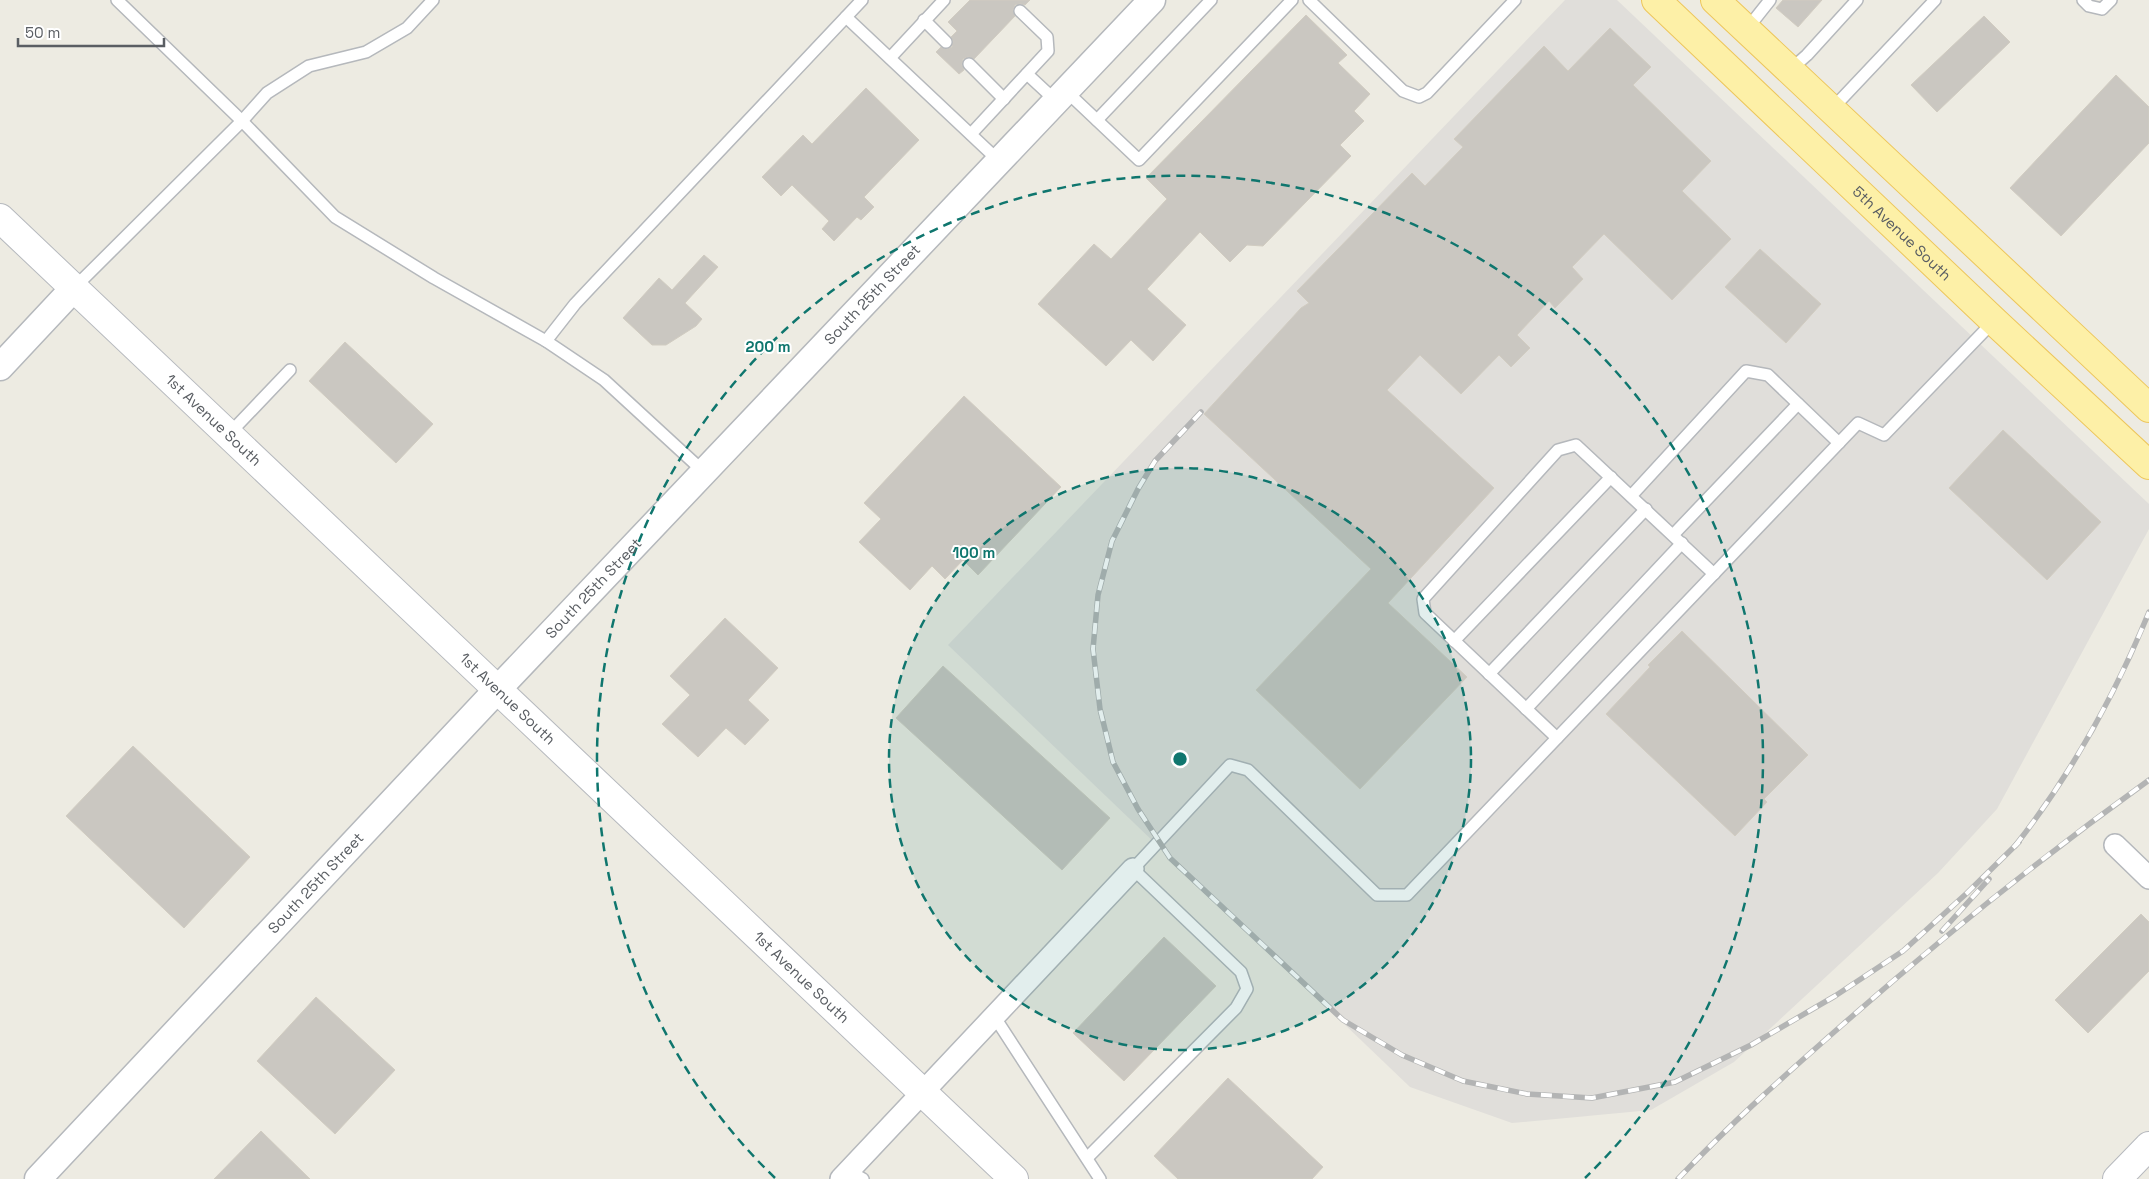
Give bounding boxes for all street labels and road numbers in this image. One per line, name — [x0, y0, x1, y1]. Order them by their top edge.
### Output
street label: 5th Avenue South — [1849, 182, 1956, 285]
street label: South 25th Street — [820, 240, 924, 348]
street label: 1st Avenue South — [162, 370, 266, 470]
street label: South 25th Street — [541, 534, 646, 642]
street label: 1st Avenue South — [456, 648, 560, 748]
street label: South 25th Street — [264, 828, 368, 937]
street label: 1st Avenue South — [750, 927, 854, 1027]

